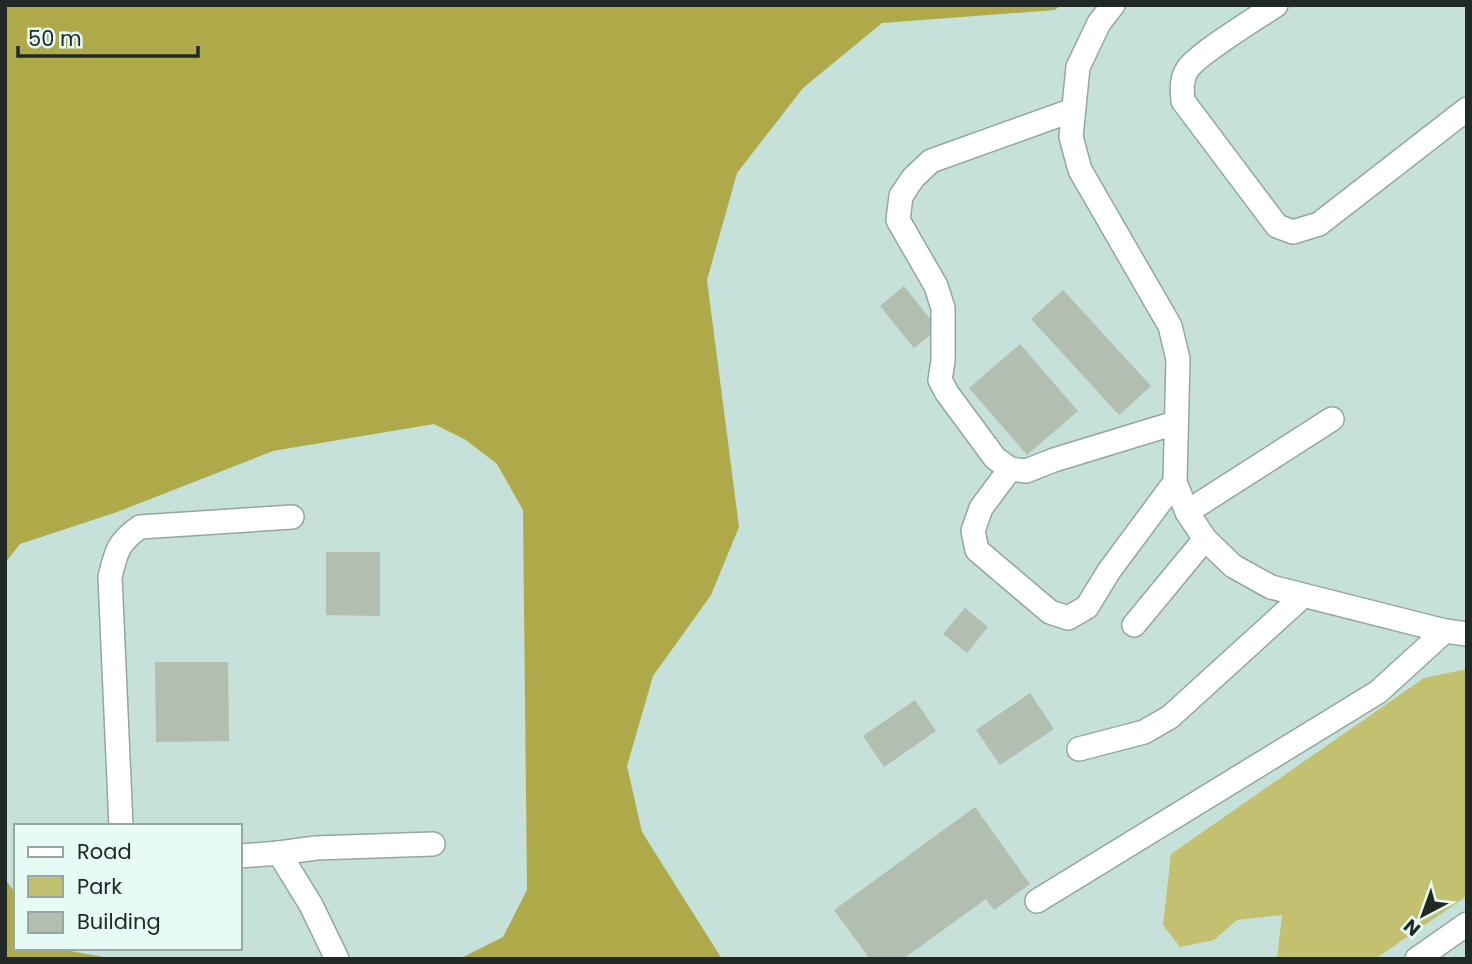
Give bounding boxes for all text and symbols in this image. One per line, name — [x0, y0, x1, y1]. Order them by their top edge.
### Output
scale bar — [18, 14, 198, 58]
text: 50 m — [28, 24, 82, 53]
legend — [14, 824, 242, 950]
text: Road — [77, 837, 132, 866]
text: Park — [77, 872, 122, 901]
north arrow — [1388, 880, 1458, 950]
text: Building — [77, 907, 161, 936]
text: N — [1398, 913, 1426, 942]

